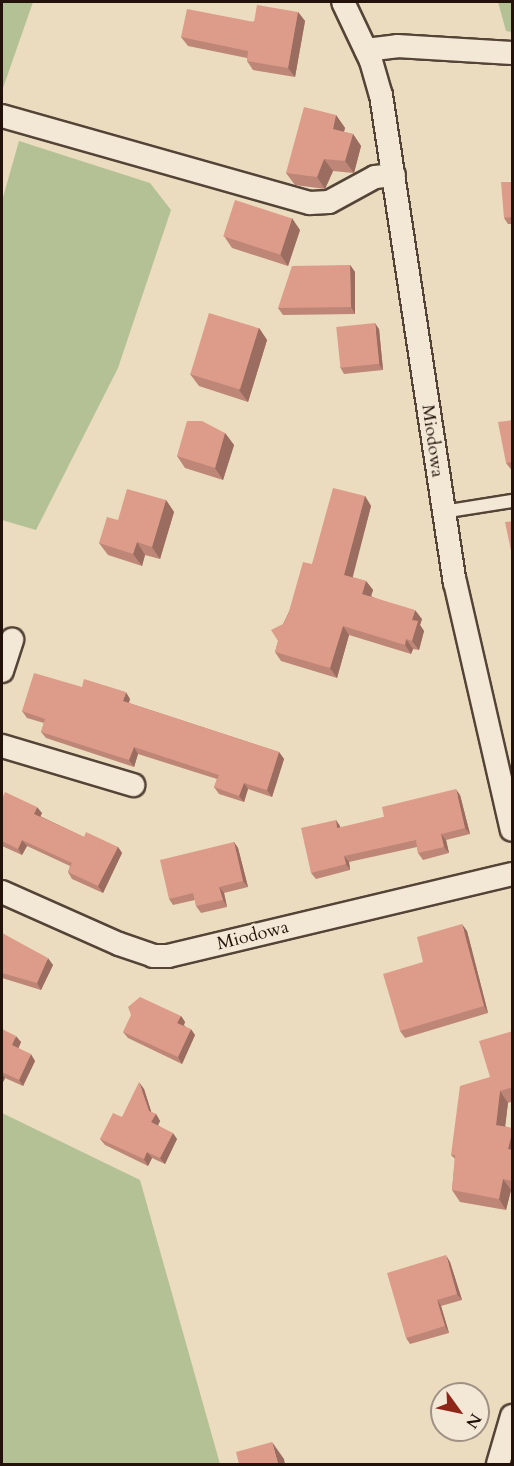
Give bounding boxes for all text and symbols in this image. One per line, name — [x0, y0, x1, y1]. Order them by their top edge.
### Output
street label: Miodowa — [416, 403, 448, 479]
street label: Miodowa — [215, 917, 291, 955]
north arrow — [430, 1382, 490, 1442]
text: N — [460, 1409, 486, 1433]

